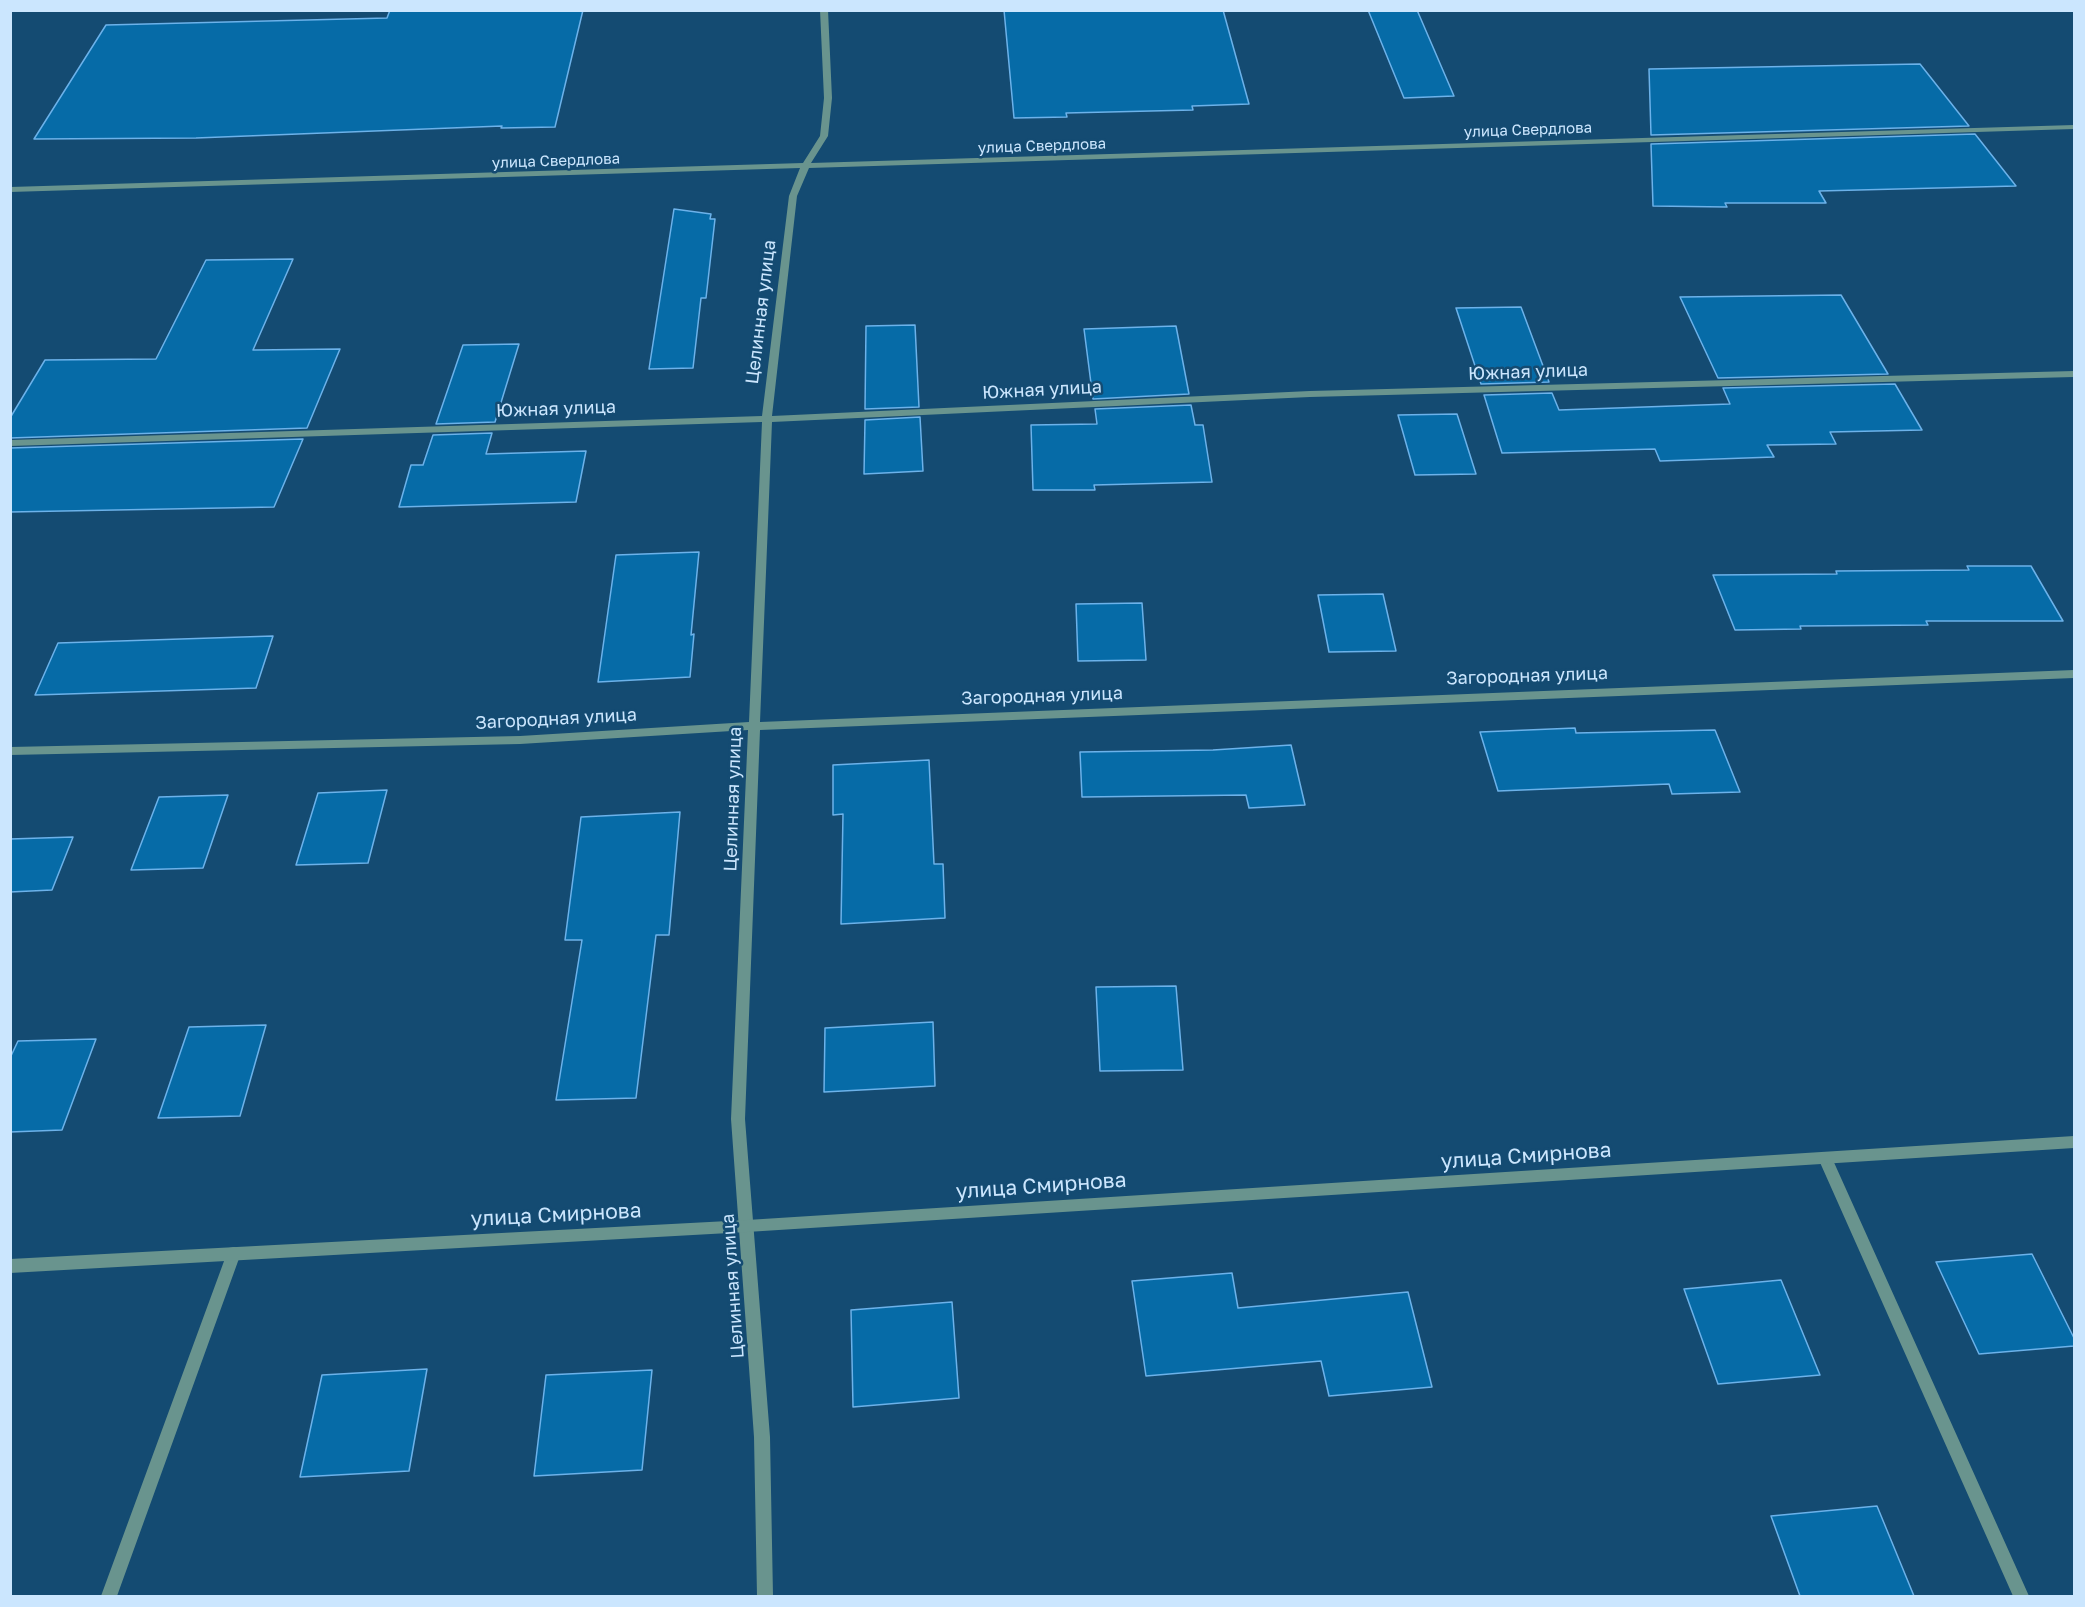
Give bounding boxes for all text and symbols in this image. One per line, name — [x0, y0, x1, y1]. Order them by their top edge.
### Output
street label: улица Свердлова — [1464, 119, 1592, 141]
street label: улица Свердлова — [978, 135, 1106, 157]
street label: улица Свердлова — [492, 150, 620, 172]
street label: Целинная улица — [741, 239, 781, 385]
street label: Южная улица — [1468, 359, 1588, 385]
street label: Южная улица — [982, 376, 1102, 404]
street label: Южная улица — [496, 396, 616, 422]
street label: Загородная улица — [1446, 662, 1608, 690]
street label: Загородная улица — [961, 682, 1123, 710]
street label: Загородная улица — [475, 704, 637, 734]
street label: Целинная улица — [720, 726, 746, 872]
street label: улица Смирнова — [1440, 1137, 1612, 1175]
street label: улица Смирнова — [955, 1167, 1127, 1205]
street label: улица Смирнова — [470, 1198, 642, 1232]
street label: Целинная улица — [717, 1213, 749, 1359]

